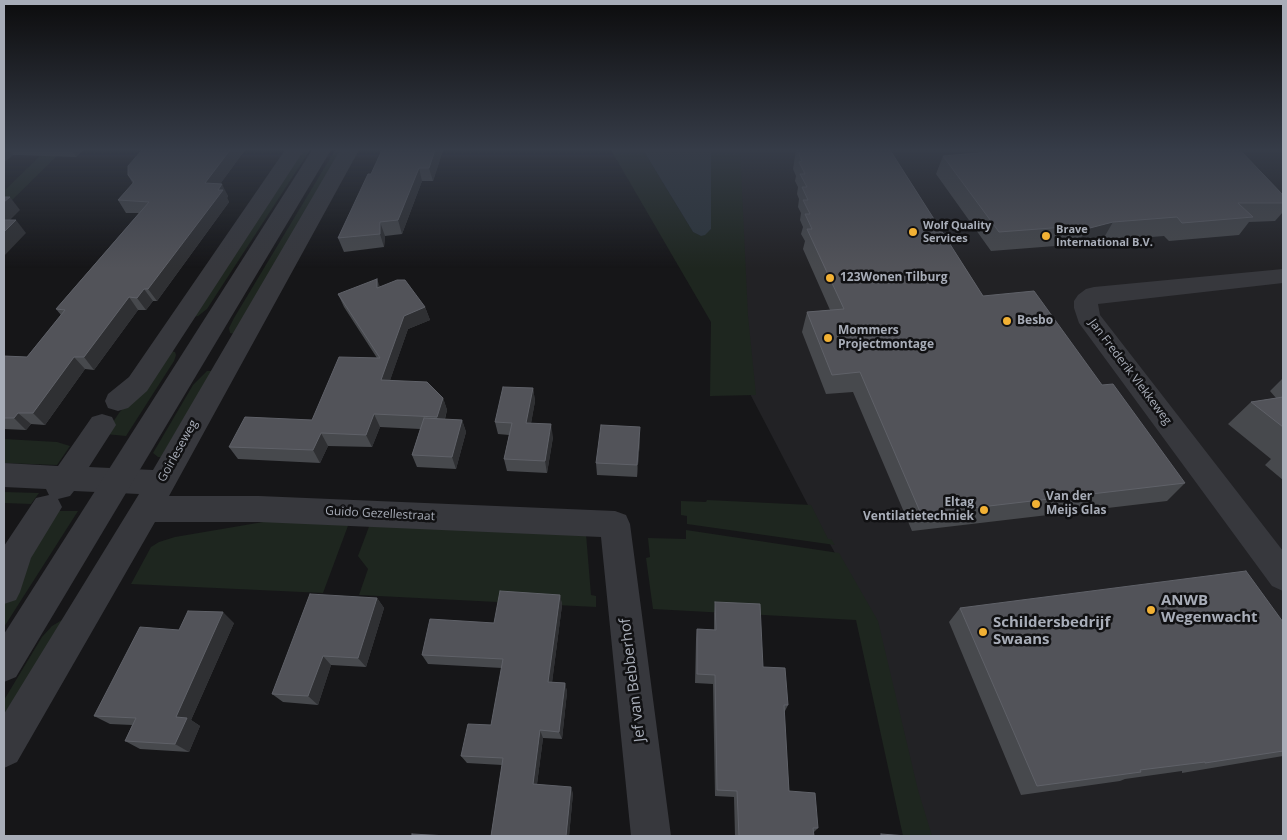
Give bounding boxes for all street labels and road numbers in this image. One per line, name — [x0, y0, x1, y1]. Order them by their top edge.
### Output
street label: Jan Frederik Vlekkeweg — [1086, 316, 1174, 428]
street label: Goirleseweg — [155, 417, 201, 485]
street label: Guido Gezellestraat — [325, 504, 435, 524]
street label: Jef van Bebberhof — [616, 617, 650, 743]

